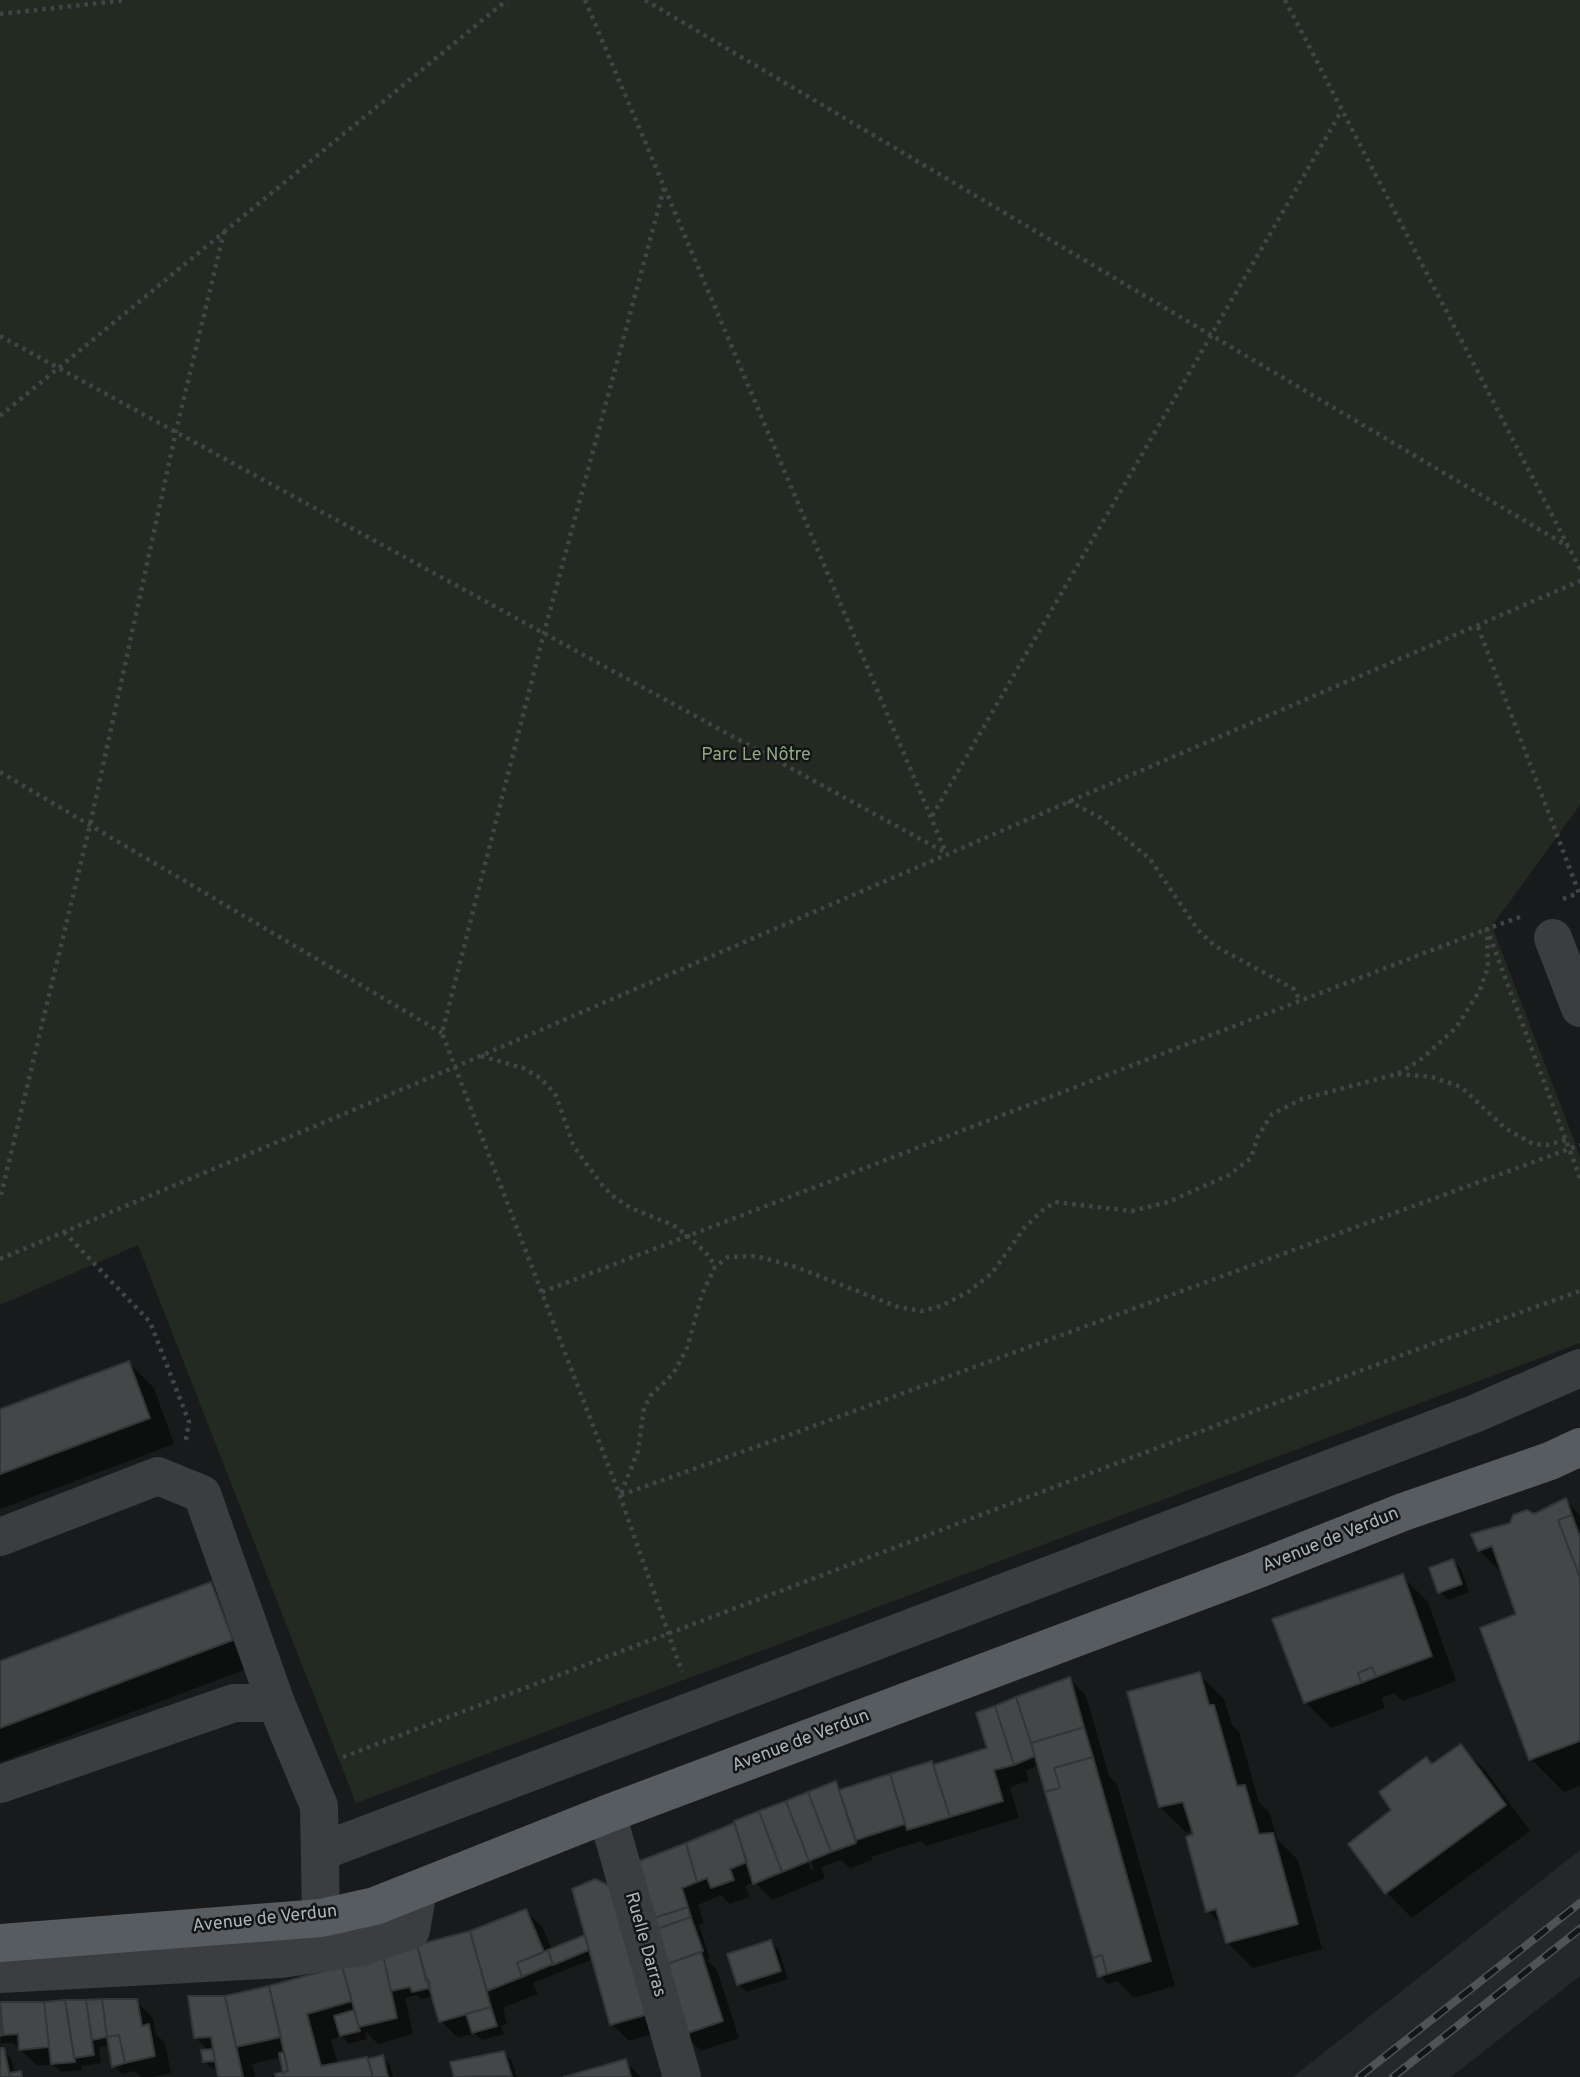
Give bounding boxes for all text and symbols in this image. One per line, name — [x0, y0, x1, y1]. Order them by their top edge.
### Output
park label: Parc Le Nôtre — [701, 745, 811, 767]
street label: Avenue de Verdun — [1260, 1504, 1402, 1578]
street label: Avenue de Verdun — [729, 1706, 873, 1778]
street label: Ruelle Darras — [619, 1890, 669, 2000]
street label: Avenue de Verdun — [192, 1902, 338, 1938]

